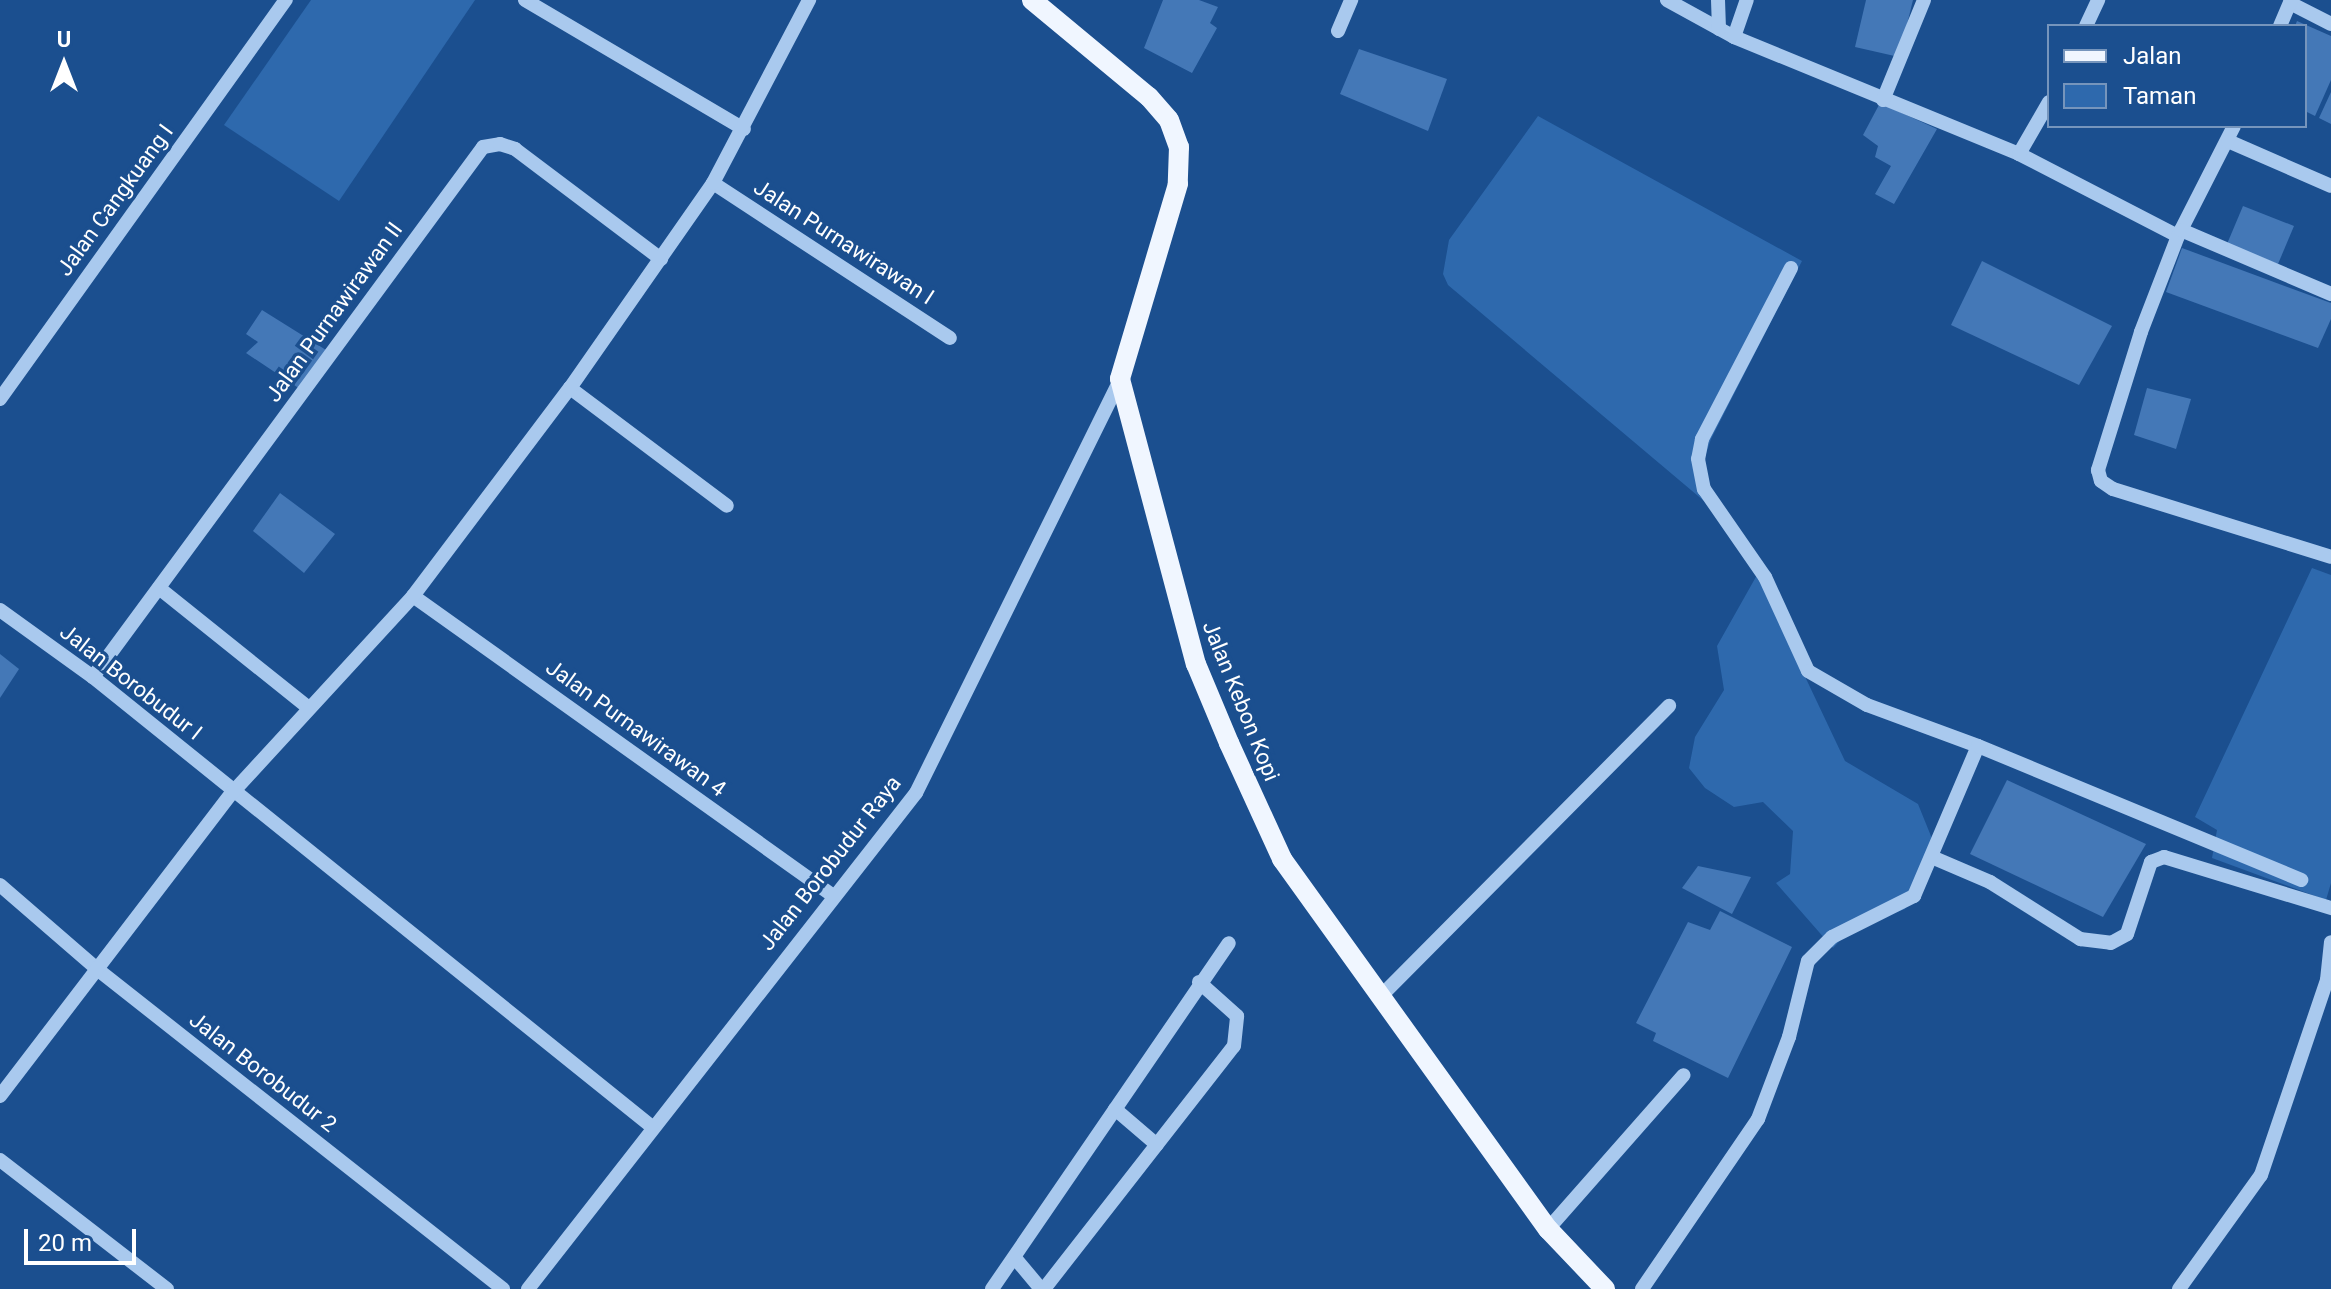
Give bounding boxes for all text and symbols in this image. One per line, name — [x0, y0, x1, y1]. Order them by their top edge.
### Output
north arrow — [24, 24, 104, 104]
legend — [2047, 24, 2307, 128]
text: U — [57, 27, 71, 52]
text: Jalan — [2123, 42, 2181, 70]
text: Taman — [2123, 82, 2196, 110]
street label: Jalan Cangkuang I — [51, 119, 179, 281]
street label: Jalan Purnawirawan I — [749, 174, 939, 310]
street label: Jalan Purnawirawan II — [260, 217, 408, 407]
street label: Jalan Kebon Kopi — [1197, 617, 1285, 785]
street label: Jalan Borobudur I — [55, 618, 207, 746]
street label: Jalan Purnawirawan 4 — [541, 654, 731, 802]
street label: Jalan Borobudur Raya — [754, 770, 906, 956]
street label: Jalan Borobudur 2 — [184, 1006, 342, 1138]
scale bar — [28, 1213, 140, 1263]
text: 20 m — [38, 1229, 92, 1257]

